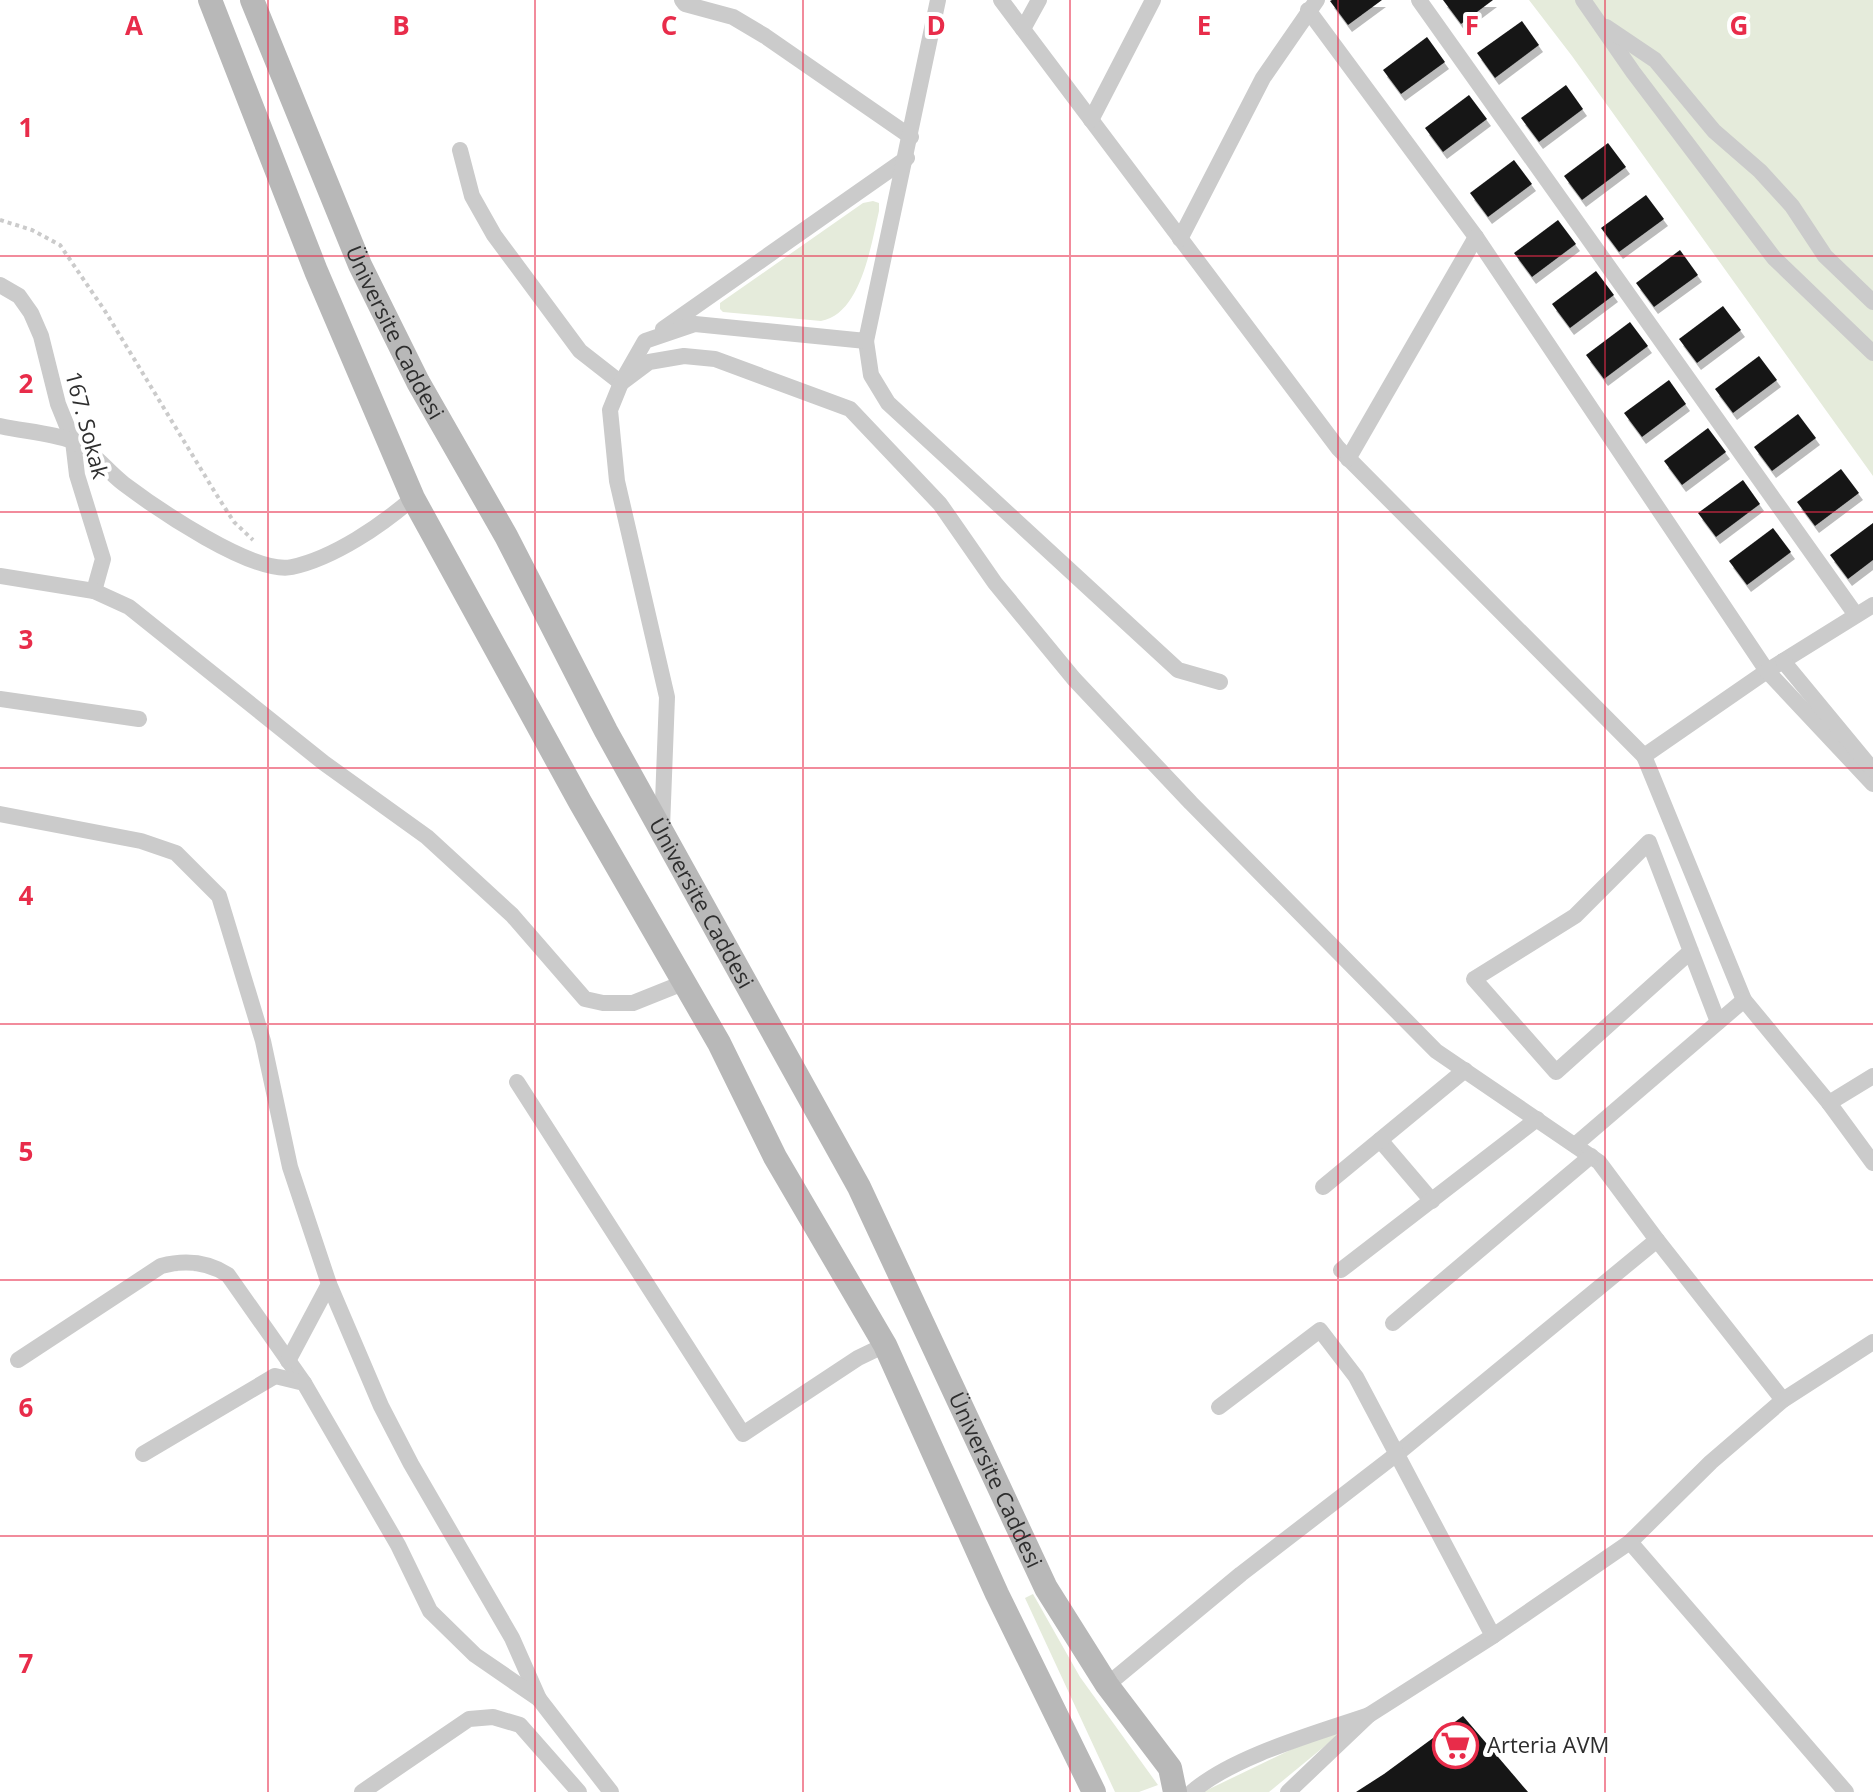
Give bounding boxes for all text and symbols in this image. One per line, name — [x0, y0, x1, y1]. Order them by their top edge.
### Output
text: A — [125, 7, 143, 43]
text: B — [392, 7, 410, 43]
text: C — [661, 7, 677, 43]
text: D — [926, 7, 946, 43]
text: E — [1197, 7, 1211, 43]
text: F — [1465, 7, 1479, 43]
text: G — [1730, 7, 1748, 43]
text: 1 — [19, 109, 33, 145]
street label: Üniversite Caddesi — [340, 241, 452, 424]
text: 2 — [19, 365, 34, 401]
street label: 167. Sokak — [59, 368, 117, 482]
text: 3 — [19, 621, 33, 657]
street label: Üniversite Caddesi — [643, 812, 762, 993]
text: 4 — [19, 877, 34, 913]
text: 5 — [19, 1133, 33, 1169]
street label: Üniversite Caddesi — [943, 1387, 1050, 1572]
text: 6 — [19, 1389, 34, 1425]
text: 7 — [19, 1645, 34, 1681]
supermarket icon: Arteria AVM — [1432, 1721, 1480, 1769]
place label: Arteria AVM — [1487, 1729, 1609, 1759]

